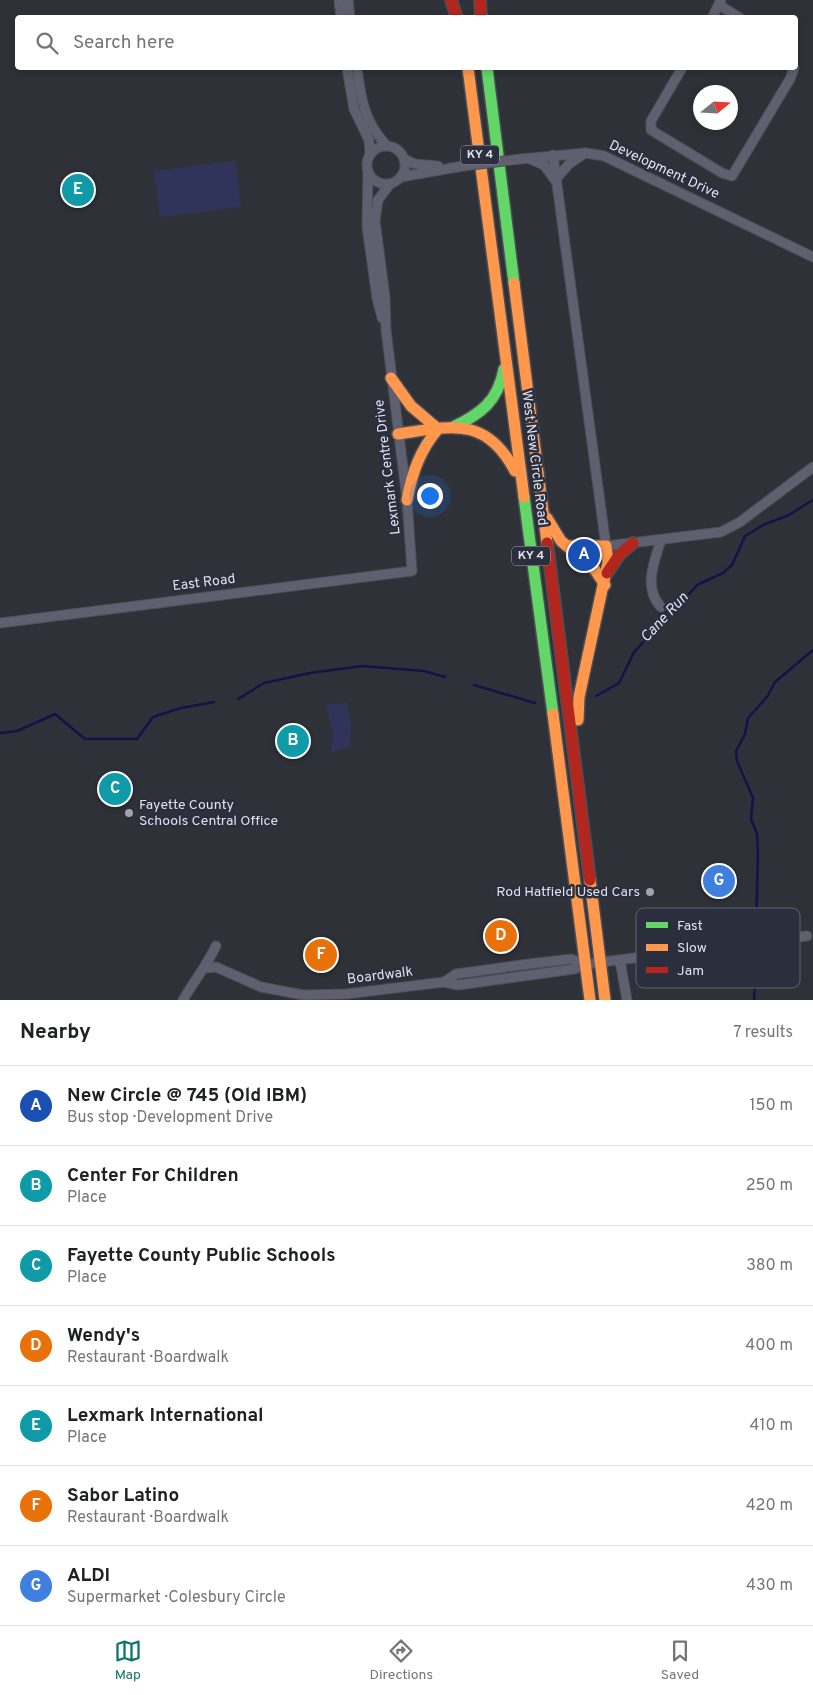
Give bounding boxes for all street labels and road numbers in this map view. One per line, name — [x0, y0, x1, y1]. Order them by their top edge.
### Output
street label: Development Drive — [606, 137, 722, 203]
road number: KY 4 — [461, 146, 499, 164]
street label: West New Circle Road — [517, 389, 551, 527]
street label: Lexmark Centre Drive — [371, 398, 405, 536]
road number: KY 4 — [512, 546, 550, 566]
street label: East Road — [172, 571, 236, 595]
street label: Boardwalk — [346, 964, 414, 988]

